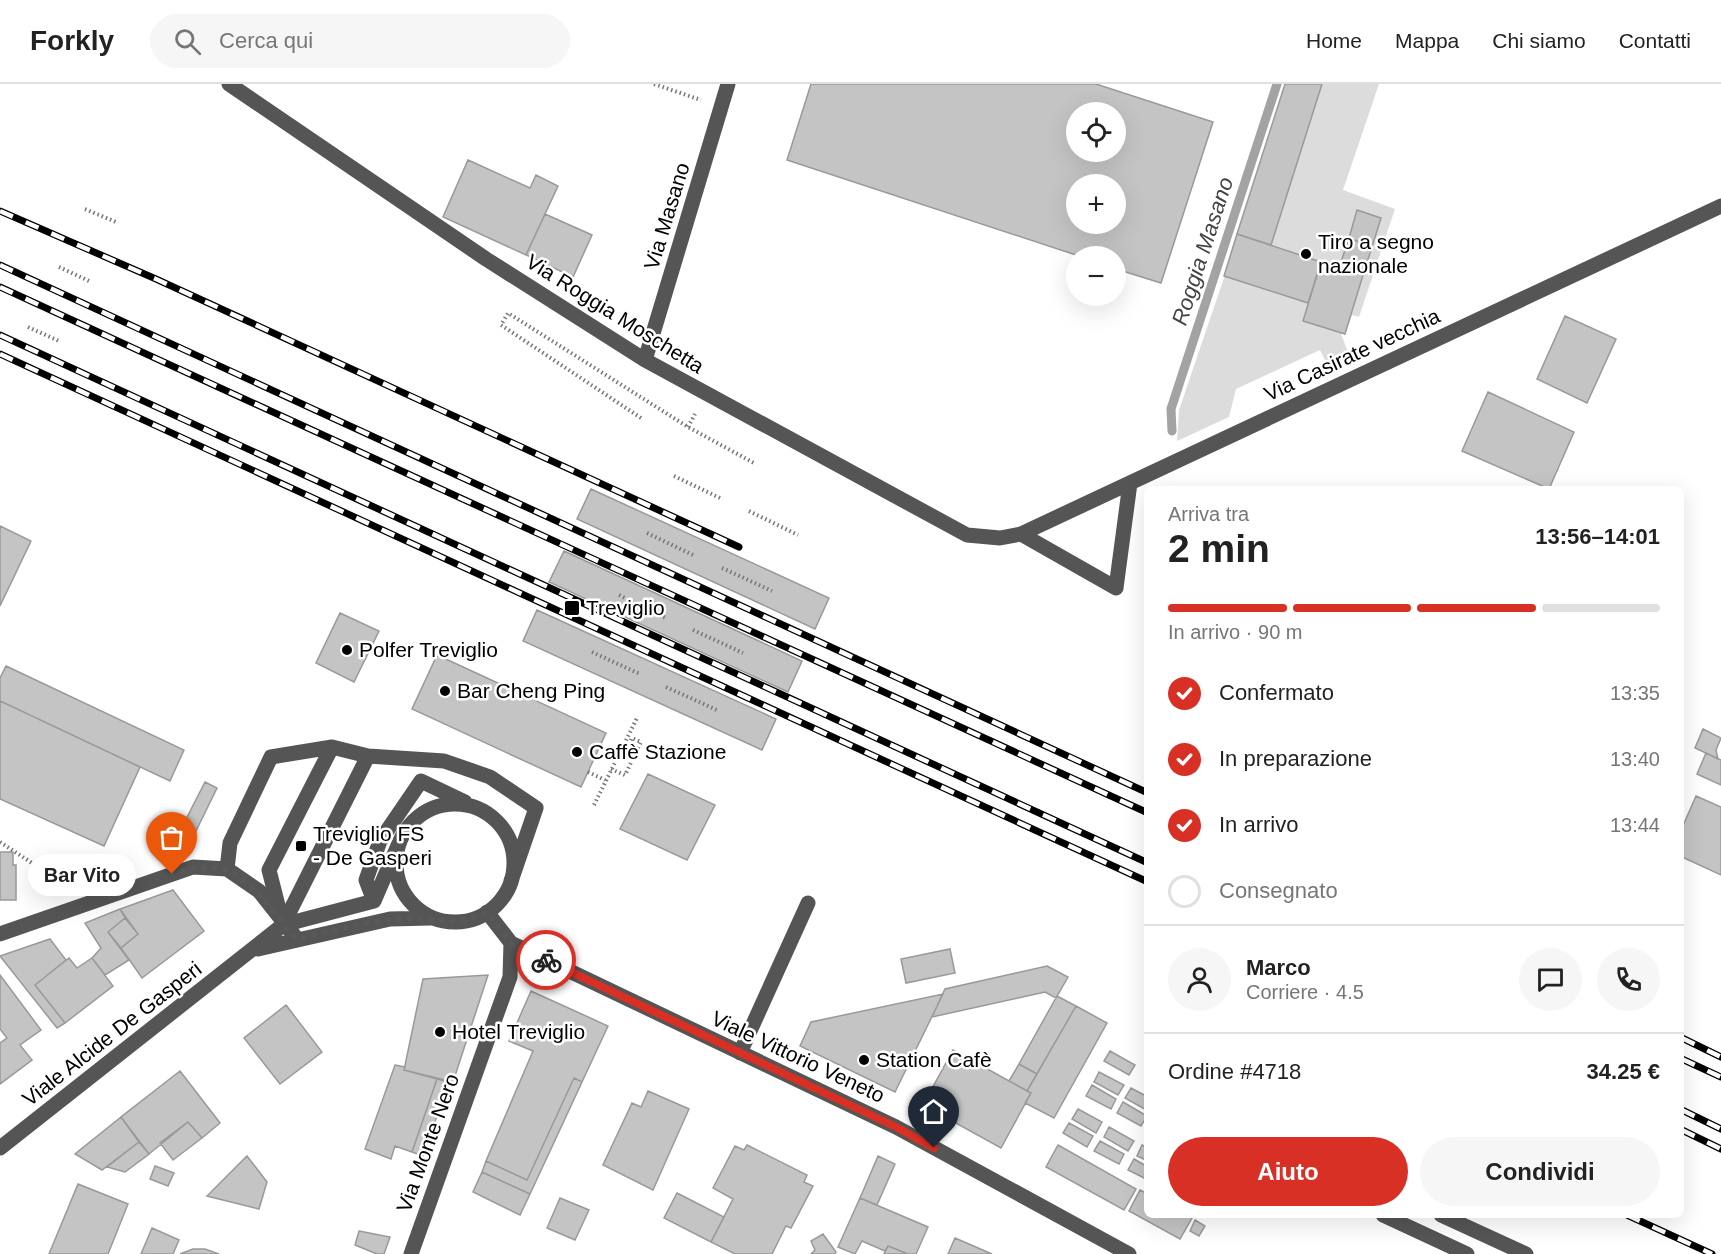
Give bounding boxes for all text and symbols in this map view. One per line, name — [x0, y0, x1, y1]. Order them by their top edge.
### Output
search box — [150, 14, 570, 68]
text: Forkly — [30, 25, 114, 56]
icon: search — [171, 25, 204, 58]
text: Cerca qui — [219, 28, 313, 53]
text: Home — [1306, 29, 1362, 52]
text: Mappa — [1395, 29, 1459, 52]
text: Chi siamo — [1492, 29, 1586, 52]
text: Contatti — [1619, 29, 1691, 52]
map controls — [1066, 102, 1126, 306]
button: locate — [1066, 102, 1126, 162]
street label: Via Masano — [639, 160, 694, 272]
button: + — [1066, 174, 1126, 234]
water label: Roggia Masano — [1167, 174, 1238, 328]
place label: Tiro a segno nazionale — [1318, 230, 1434, 277]
button: − — [1066, 246, 1126, 306]
marker: Tiro a segno nazionale — [1299, 247, 1313, 261]
street label: Via Roggia Moschetta — [522, 249, 709, 378]
street label: Via Casirate vecchia — [1260, 304, 1444, 405]
text: Arriva tra — [1168, 503, 1249, 525]
text: 13:56–14:01 — [1535, 524, 1660, 549]
text: 2 min — [1168, 527, 1270, 570]
place label: Treviglio — [586, 596, 665, 619]
marker: Treviglio — [563, 599, 581, 617]
text: In arrivo · 90 m — [1168, 621, 1302, 643]
place label: Polfer Treviglio — [359, 638, 498, 661]
marker: Polfer Treviglio — [340, 643, 354, 657]
icon: check — [1168, 677, 1201, 710]
place label: Bar Cheng Ping — [457, 679, 605, 702]
text: Confermato — [1219, 680, 1334, 705]
text: 13:35 — [1610, 682, 1660, 704]
marker: Bar Cheng Ping — [438, 684, 452, 698]
place label: Caffè Stazione — [589, 740, 726, 763]
icon: check — [1168, 743, 1201, 776]
marker: Caffè Stazione — [570, 745, 584, 759]
text: In preparazione — [1219, 746, 1372, 771]
text: 13:40 — [1610, 748, 1660, 770]
icon: check — [1168, 809, 1201, 842]
pin — [146, 812, 197, 874]
text: In arrivo — [1219, 812, 1298, 837]
text: 13:44 — [1610, 814, 1660, 836]
icon: bag — [155, 821, 188, 854]
place label: Treviglio FS - De Gasperi — [313, 822, 432, 869]
marker: Treviglio FS - De Gasperi — [294, 839, 308, 853]
callout: Bar Vito — [28, 853, 136, 895]
text: Bar Vito — [44, 864, 120, 886]
text: Consegnato — [1219, 878, 1338, 903]
courier — [516, 930, 576, 990]
icon: bike — [530, 944, 563, 977]
button: person — [1168, 948, 1231, 1011]
button: chat — [1519, 948, 1582, 1011]
button: phone — [1597, 948, 1660, 1011]
text: Marco — [1246, 955, 1311, 980]
street label: Viale Alcide De Gasperi — [18, 957, 206, 1110]
text: Corriere · 4.5 — [1246, 981, 1364, 1003]
street label: Viale Vittorio Veneto — [708, 1006, 888, 1107]
place label: Hotel Treviglio — [452, 1020, 585, 1043]
marker: Hotel Treviglio — [433, 1025, 447, 1039]
place label: Station Cafè — [876, 1048, 992, 1071]
marker: Station Cafè — [857, 1053, 871, 1067]
text: Ordine #4718 — [1168, 1059, 1301, 1084]
text: 34.25 € — [1587, 1059, 1660, 1084]
street label: Via Monte Nero — [392, 1071, 463, 1215]
pin — [908, 1086, 959, 1148]
icon: home — [917, 1095, 950, 1128]
button: Aiuto — [1168, 1137, 1408, 1206]
button: Condividi — [1420, 1137, 1660, 1206]

